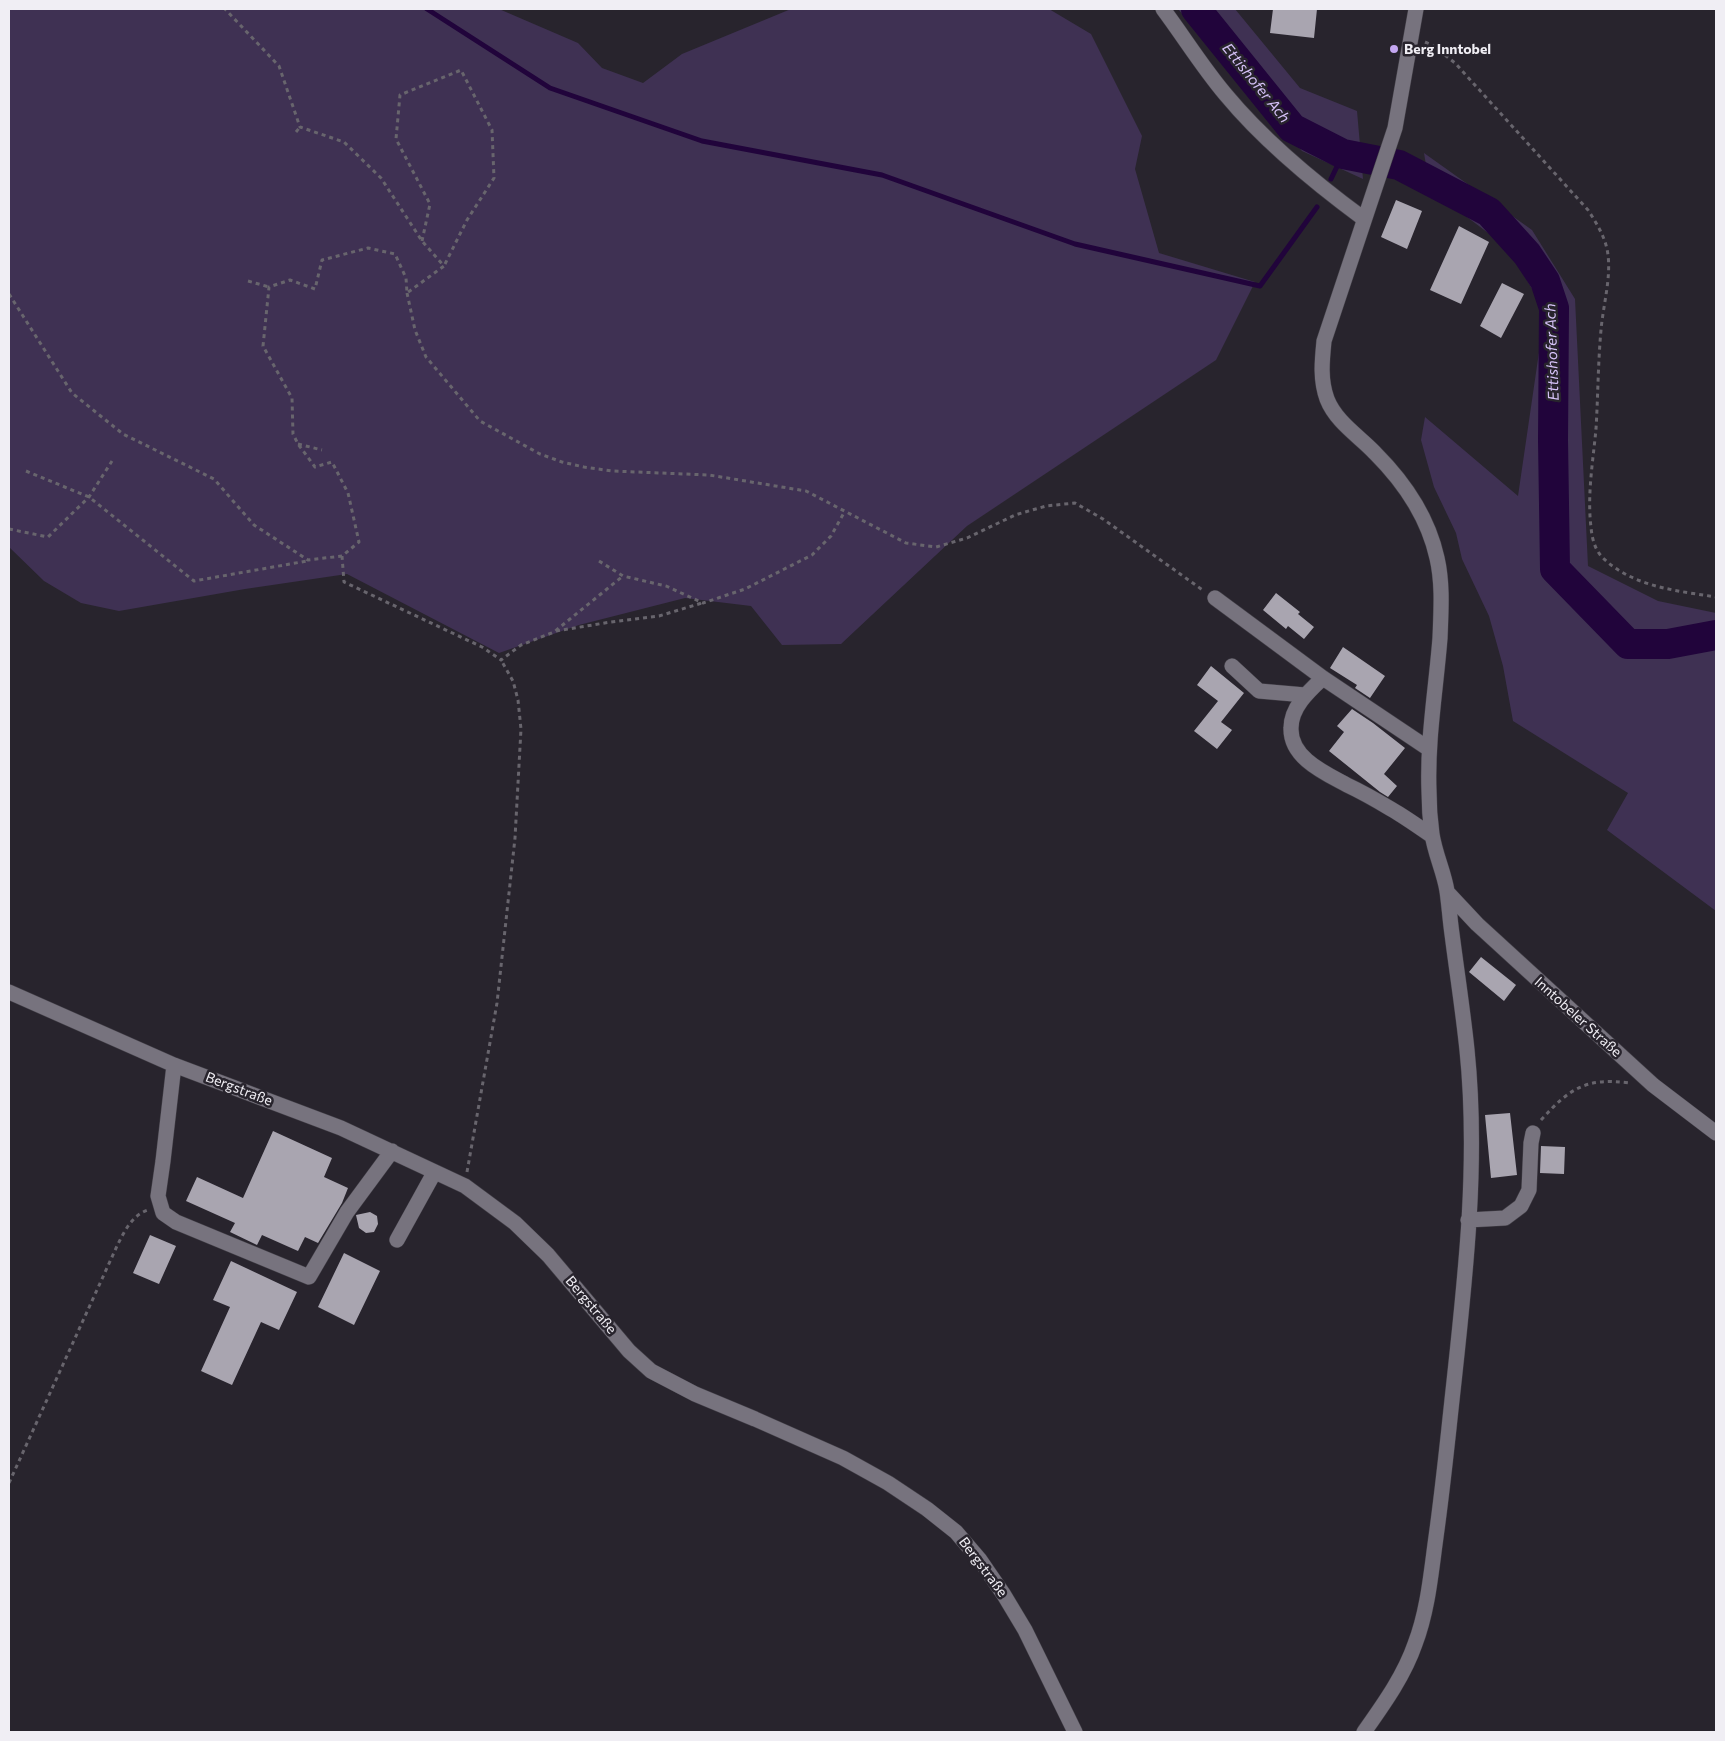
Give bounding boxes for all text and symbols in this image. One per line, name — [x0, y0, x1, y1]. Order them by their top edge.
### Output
water label: Ettishofer Ach — [1218, 40, 1294, 126]
place label: Berg Inntobel — [1404, 41, 1491, 57]
marker: Berg Inntobel — [1388, 43, 1400, 55]
water label: Ettishofer Ach — [1541, 303, 1563, 401]
street label: Inntobeler Straße — [1531, 974, 1625, 1060]
street label: Bergstraße — [203, 1069, 275, 1109]
street label: Bergstraße — [562, 1273, 620, 1337]
street label: Bergstraße — [955, 1534, 1011, 1600]

